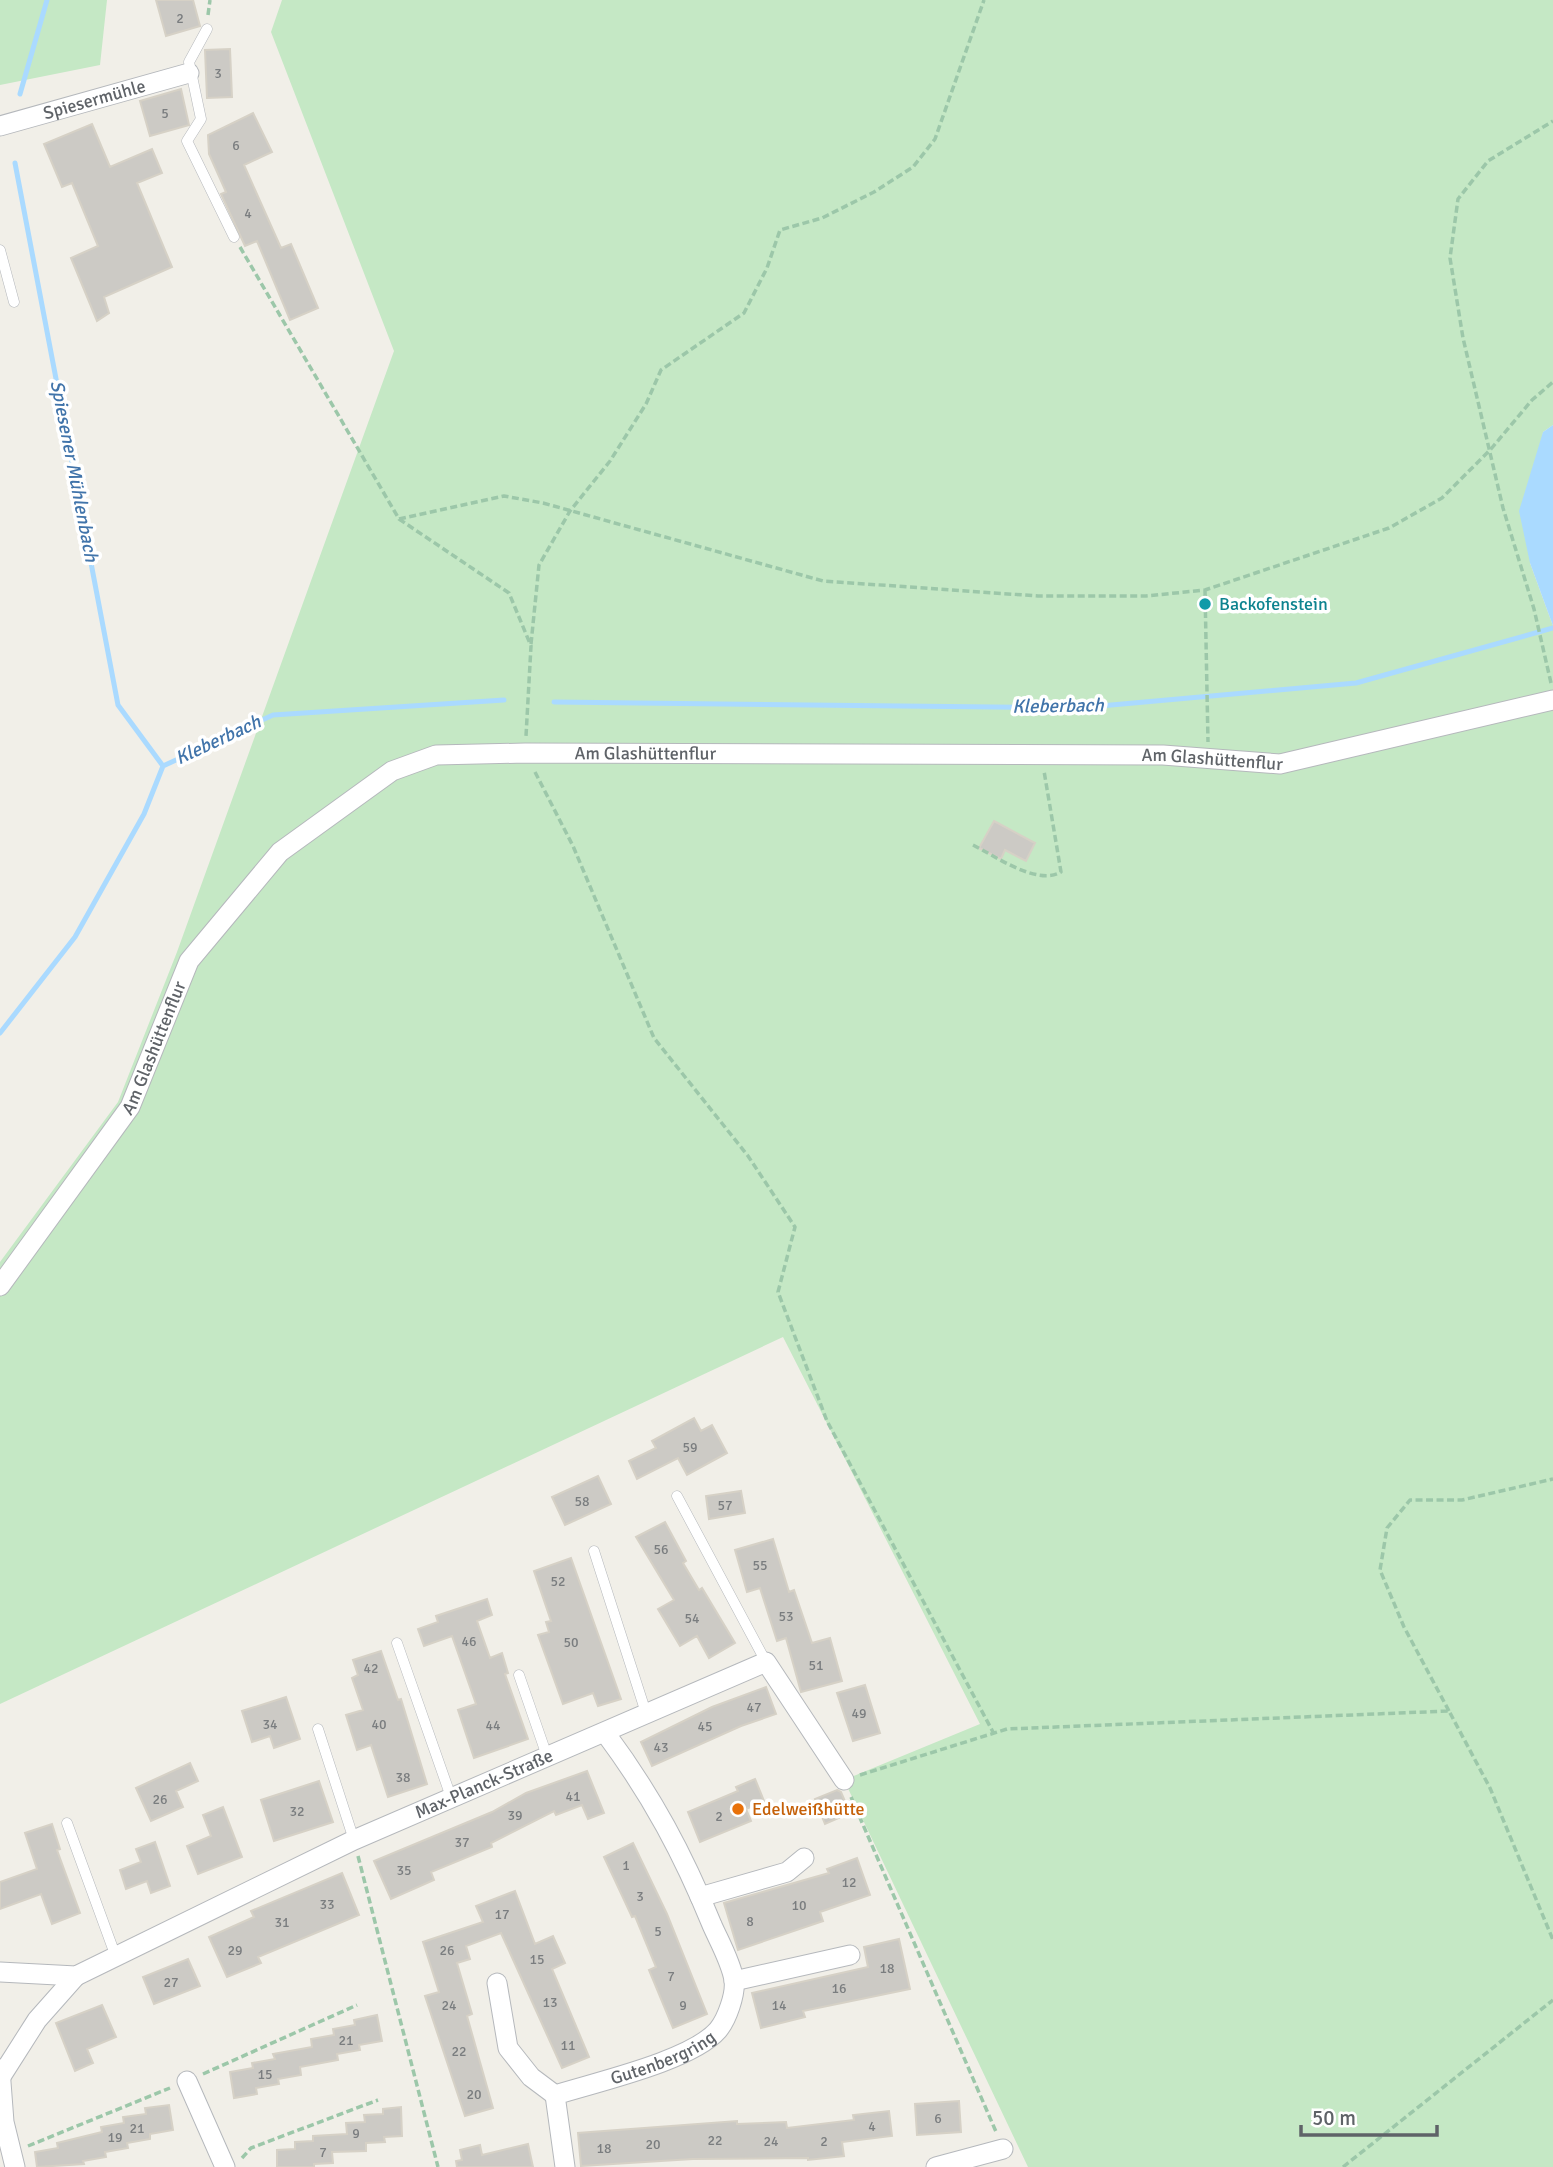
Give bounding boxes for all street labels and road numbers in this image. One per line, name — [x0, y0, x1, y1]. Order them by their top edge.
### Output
street label: Spiesermühle — [41, 75, 148, 124]
street label: Am Glashüttenflur — [574, 742, 716, 765]
street label: Am Glashüttenflur — [1141, 744, 1284, 775]
street label: Am Glashüttenflur — [117, 978, 191, 1119]
street label: Max-Planck-Straße — [411, 1744, 556, 1823]
street label: Gutenbergring — [608, 2026, 720, 2089]

